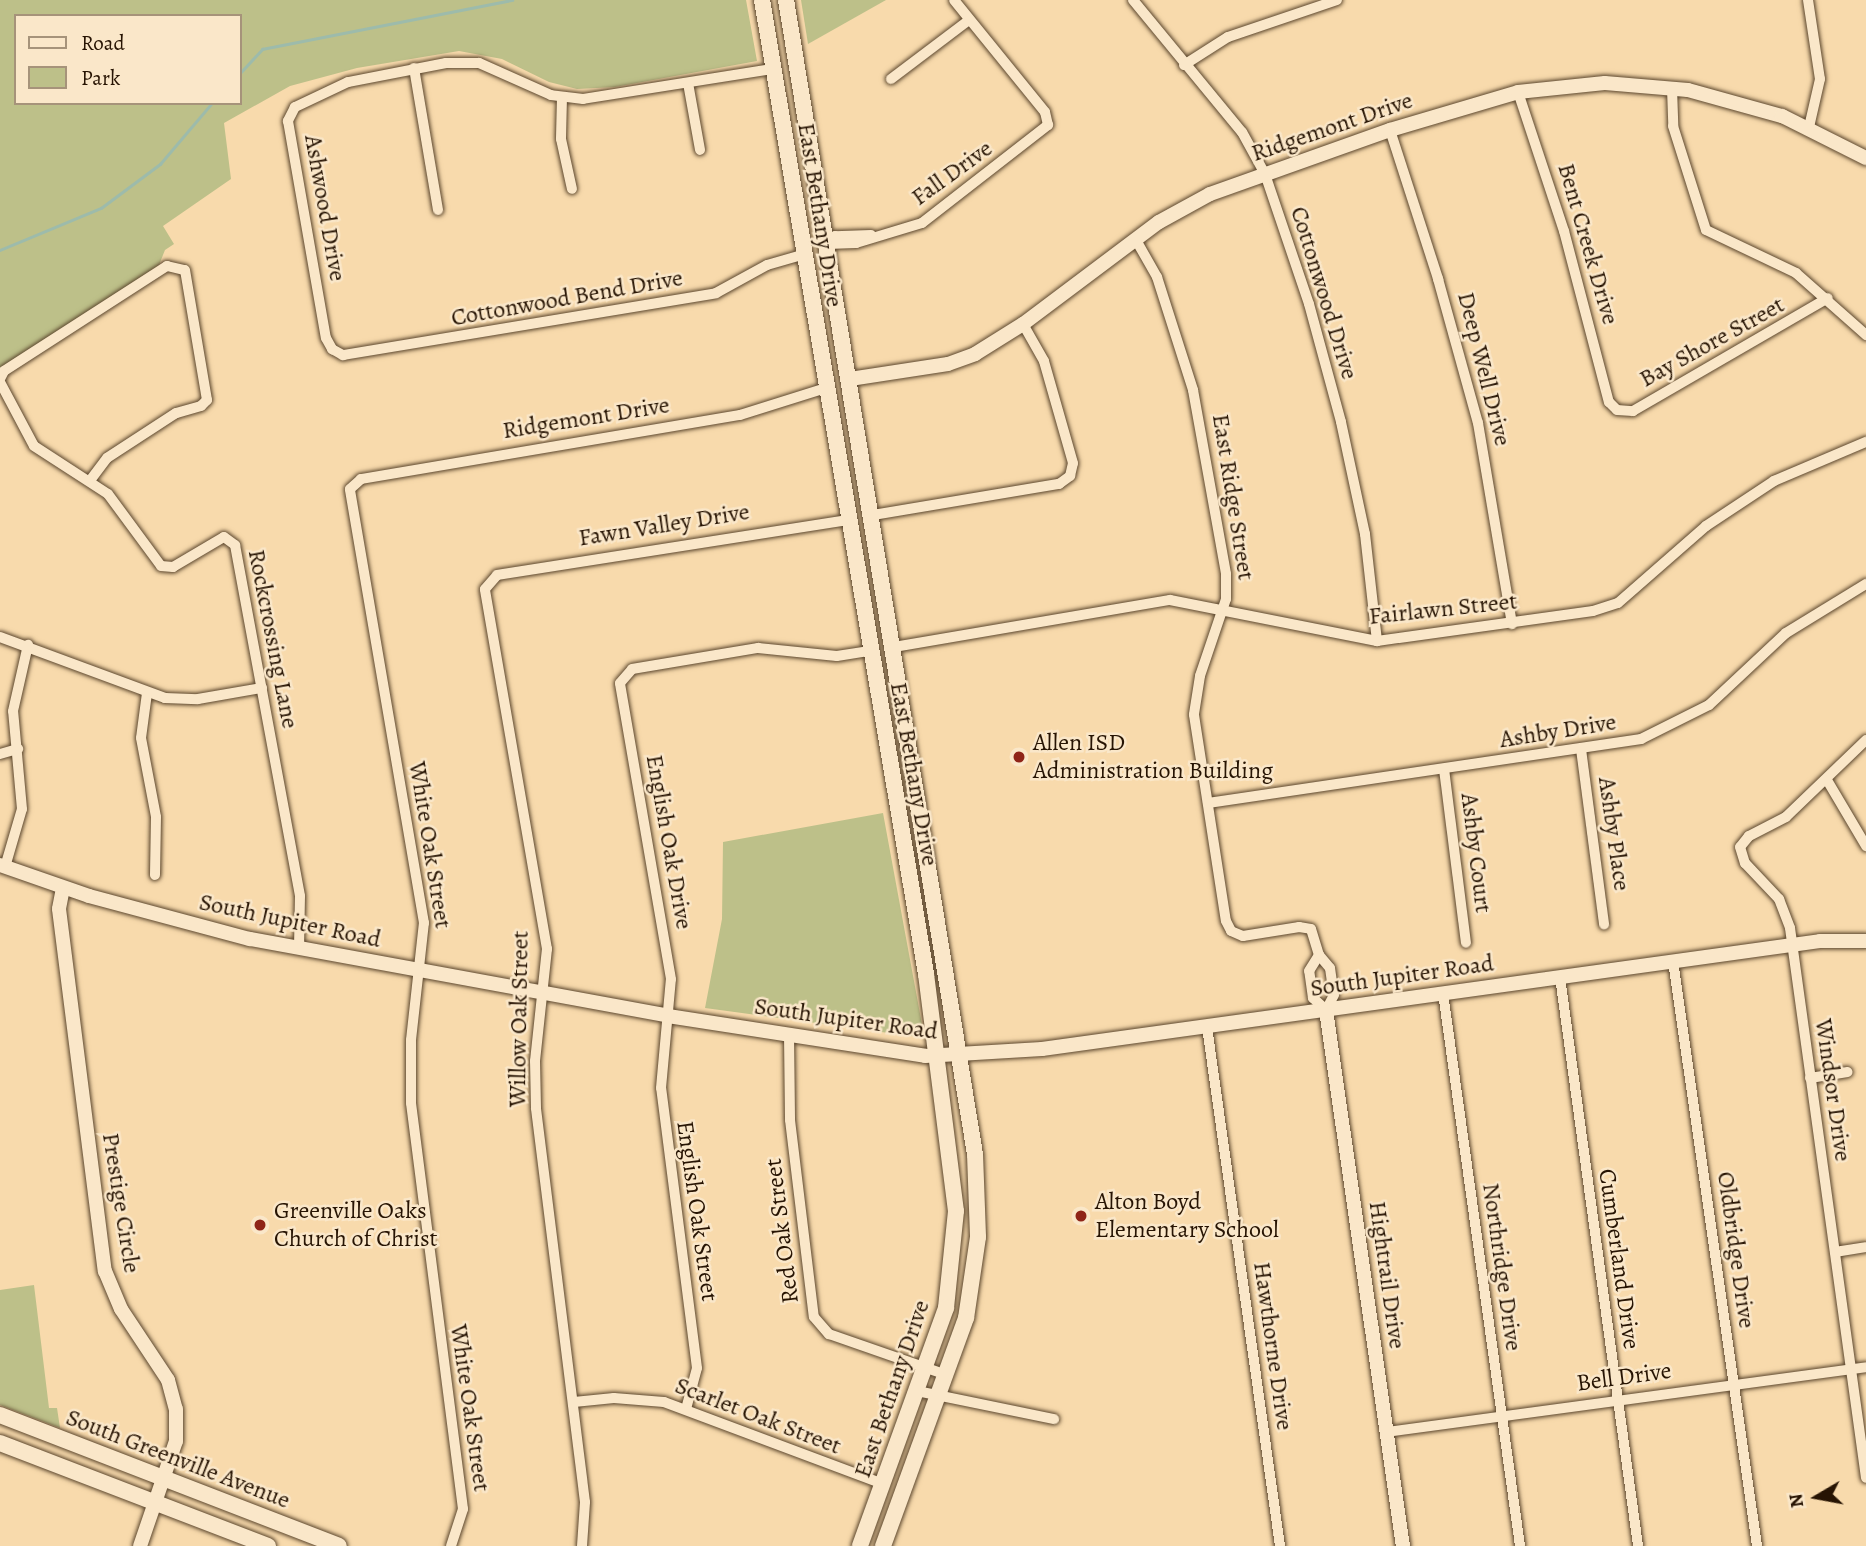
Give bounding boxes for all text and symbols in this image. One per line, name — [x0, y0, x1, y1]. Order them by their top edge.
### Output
legend — [14, 14, 242, 105]
text: Road — [81, 29, 125, 57]
text: Park — [81, 64, 120, 92]
street label: Ridgemont Drive — [1248, 86, 1416, 168]
street label: East Bethany Drive — [791, 121, 849, 309]
street label: Ashwood Drive — [298, 133, 352, 283]
street label: Fall Drive — [906, 134, 998, 212]
street label: Bent Creek Drive — [1551, 160, 1625, 328]
street label: Cottonwood Drive — [1284, 203, 1364, 383]
street label: Cottonwood Bend Drive — [449, 263, 685, 333]
street label: Deep Well Drive — [1451, 289, 1517, 449]
street label: Bay Shore Street — [1635, 290, 1789, 394]
street label: Ridgemont Drive — [501, 391, 671, 445]
street label: East Ridge Street — [1206, 412, 1260, 582]
street label: Fawn Valley Drive — [577, 497, 751, 553]
street label: Rockcrossing Lane — [242, 547, 304, 731]
street label: Fairlawn Street — [1367, 587, 1519, 631]
street label: East Bethany Drive — [884, 680, 944, 868]
street label: Ashby Drive — [1498, 708, 1618, 754]
place label: Allen ISD Administration Building — [1033, 729, 1273, 785]
marker: Allen ISD Administration Building — [1011, 749, 1027, 765]
street label: English Oak Drive — [639, 752, 699, 932]
street label: White Oak Street — [403, 759, 457, 931]
street label: Ashby Place — [1592, 775, 1636, 893]
street label: Ashby Court — [1454, 792, 1498, 914]
street label: South Jupiter Road — [197, 888, 383, 954]
street label: Willow Oak Street — [503, 930, 535, 1108]
street label: South Jupiter Road — [1308, 949, 1496, 1003]
street label: South Jupiter Road — [752, 992, 940, 1046]
street label: Windsor Drive — [1809, 1017, 1857, 1163]
street label: English Oak Street — [670, 1119, 724, 1303]
street label: Prestige Circle — [96, 1131, 146, 1275]
street label: Red Oak Street — [759, 1157, 805, 1305]
street label: Cumberland Drive — [1592, 1167, 1646, 1351]
street label: Oldbridge Drive — [1711, 1170, 1761, 1330]
street label: Northridge Drive — [1476, 1181, 1528, 1353]
place label: Alton Boyd Elementary School — [1095, 1188, 1279, 1244]
place label: Greenville Oaks Church of Christ — [274, 1197, 438, 1253]
street label: Hightrail Drive — [1362, 1199, 1412, 1351]
marker: Alton Boyd Elementary School — [1073, 1208, 1089, 1224]
marker: Greenville Oaks Church of Christ — [252, 1217, 268, 1233]
street label: Hawthorne Drive — [1247, 1260, 1299, 1432]
street label: East Bethany Drive — [848, 1296, 936, 1482]
street label: White Oak Street — [444, 1323, 496, 1493]
street label: Bell Drive — [1575, 1356, 1673, 1398]
street label: Scarlet Oak Street — [671, 1371, 845, 1461]
street label: South Greenville Avenue — [62, 1403, 294, 1515]
north arrow — [1782, 1462, 1852, 1532]
text: N — [1782, 1492, 1810, 1510]

